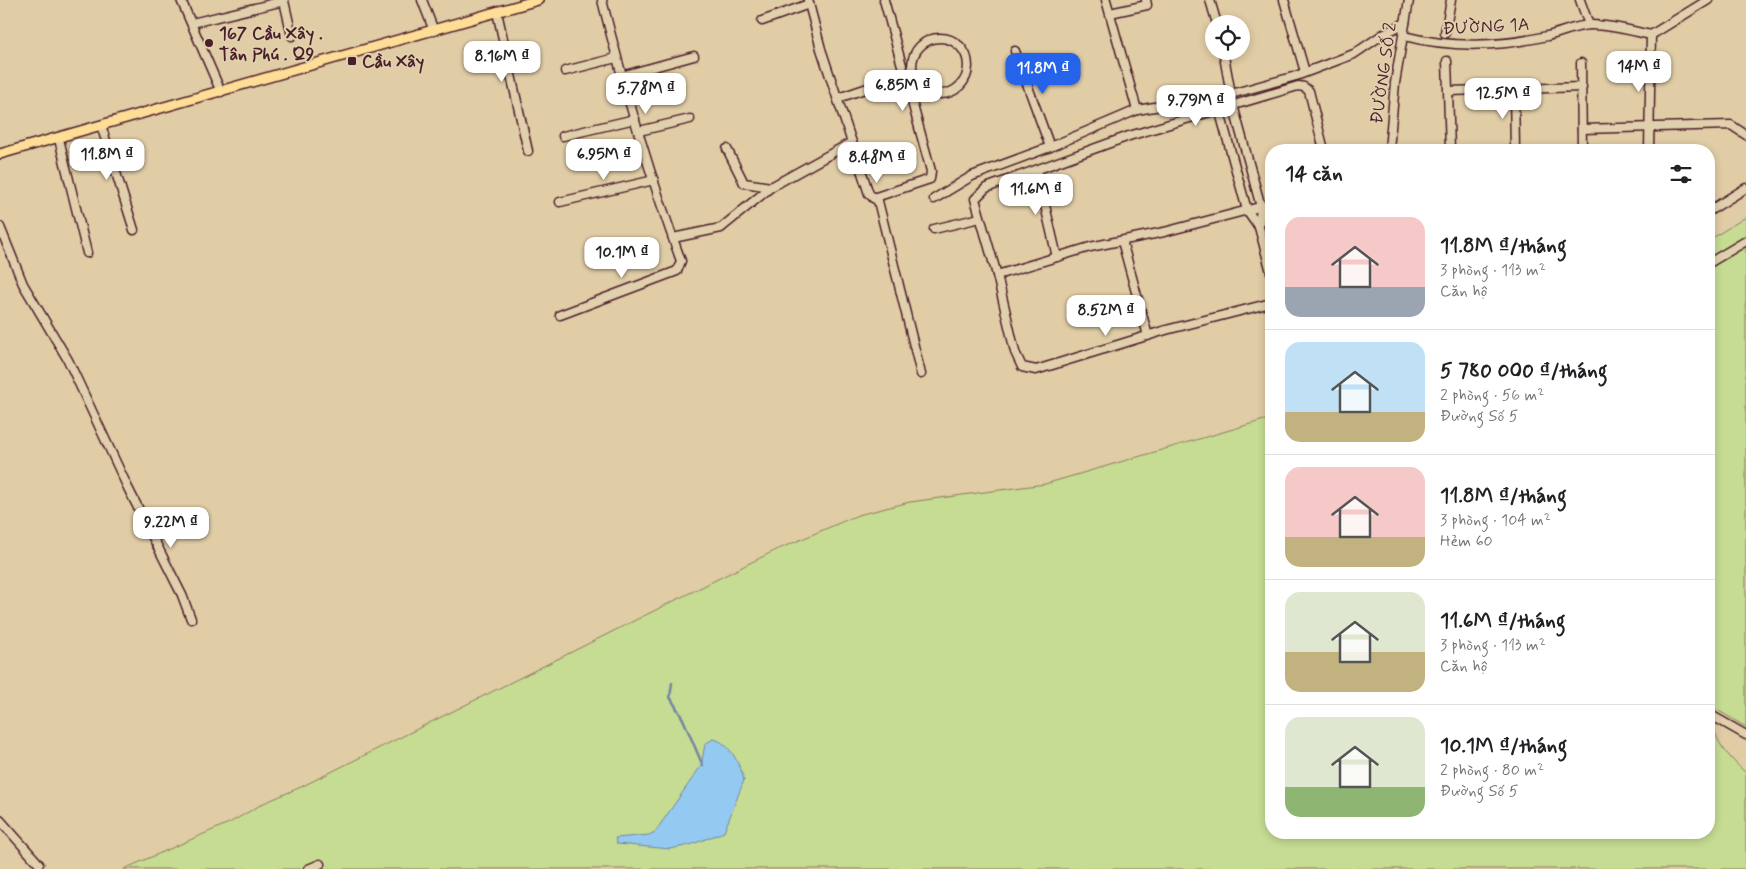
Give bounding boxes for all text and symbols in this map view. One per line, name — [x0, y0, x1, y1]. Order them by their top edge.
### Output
street label: ĐƯỜNG 1A — [1442, 13, 1530, 41]
map controls — [1205, 15, 1250, 60]
button: locate — [1205, 15, 1250, 60]
street label: ĐƯỜNG SỐ 2 — [1365, 21, 1403, 125]
place label: 167 Cầu Xây . Tân Phú . Q9 — [219, 22, 323, 67]
marker: 167 Cầu Xây . Tân Phú . Q9 — [203, 37, 215, 49]
pin: 8.16M ₫ — [456, 41, 548, 83]
text: 8.16M ₫ — [475, 46, 529, 67]
place label: Cầu Xây — [362, 50, 424, 74]
pin: 14M ₫ — [1604, 51, 1674, 93]
pin: 11.8M ₫ — [997, 52, 1089, 95]
marker: Cầu Xây — [346, 55, 358, 67]
text: 14M ₫ — [1617, 56, 1661, 77]
text: 11.8M ₫ — [1017, 58, 1069, 79]
pin: 6.85M ₫ — [857, 70, 949, 112]
pin: 5.78M ₫ — [600, 72, 692, 115]
text: 6.85M ₫ — [875, 75, 931, 96]
text: 5.78M ₫ — [617, 78, 675, 99]
pin: 12.5M ₫ — [1457, 78, 1549, 120]
text: 12.5M ₫ — [1475, 83, 1531, 104]
pin: 9.79M ₫ — [1150, 84, 1242, 127]
text: 9.79M ₫ — [1168, 90, 1225, 111]
pin: 11.8M ₫ — [61, 138, 153, 181]
pin: 6.95M ₫ — [558, 138, 650, 181]
pin: 8.48M ₫ — [831, 142, 923, 184]
text: 11.8M ₫ — [81, 144, 133, 165]
text: 6.95M ₫ — [577, 144, 631, 165]
text: 8.48M ₫ — [849, 147, 906, 168]
text: 14 căn — [1285, 160, 1343, 188]
icon: filters — [1667, 160, 1695, 188]
pin: 11.6M ₫ — [990, 174, 1082, 216]
text: 11.6M ₫ — [1010, 179, 1062, 200]
text: 11.8M ₫/tháng — [1440, 232, 1567, 260]
pin: 10.1M ₫ — [576, 236, 668, 279]
icon: home — [1325, 237, 1385, 297]
text: 10.1M ₫ — [595, 242, 649, 263]
text: 3 phòng · 113 m² — [1440, 260, 1546, 281]
text: Căn hộ — [1440, 281, 1488, 302]
pin: 8.52M ₫ — [1060, 294, 1152, 337]
text: 8.52M ₫ — [1078, 300, 1134, 321]
text: 5 780 000 ₫/tháng — [1440, 357, 1608, 385]
icon: home — [1325, 362, 1385, 422]
text: 2 phòng · 56 m² — [1440, 385, 1544, 406]
text: Đường Số 5 — [1440, 406, 1518, 427]
text: 11.8M ₫/tháng — [1440, 482, 1567, 510]
icon: home — [1325, 487, 1385, 547]
pin: 9.22M ₫ — [125, 506, 217, 549]
text: 3 phòng · 104 m² — [1440, 510, 1551, 531]
text: 9.22M ₫ — [144, 512, 198, 533]
text: Hẻm 60 — [1440, 531, 1493, 552]
text: 11.6M ₫/tháng — [1440, 607, 1566, 635]
icon: home — [1325, 612, 1385, 672]
text: 3 phòng · 113 m² — [1440, 635, 1546, 656]
text: Căn hộ — [1440, 656, 1488, 677]
text: 10.1M ₫/tháng — [1440, 732, 1567, 760]
icon: home — [1325, 737, 1385, 797]
text: 2 phòng · 80 m² — [1440, 760, 1544, 781]
text: Đường Số 5 — [1440, 781, 1518, 802]

